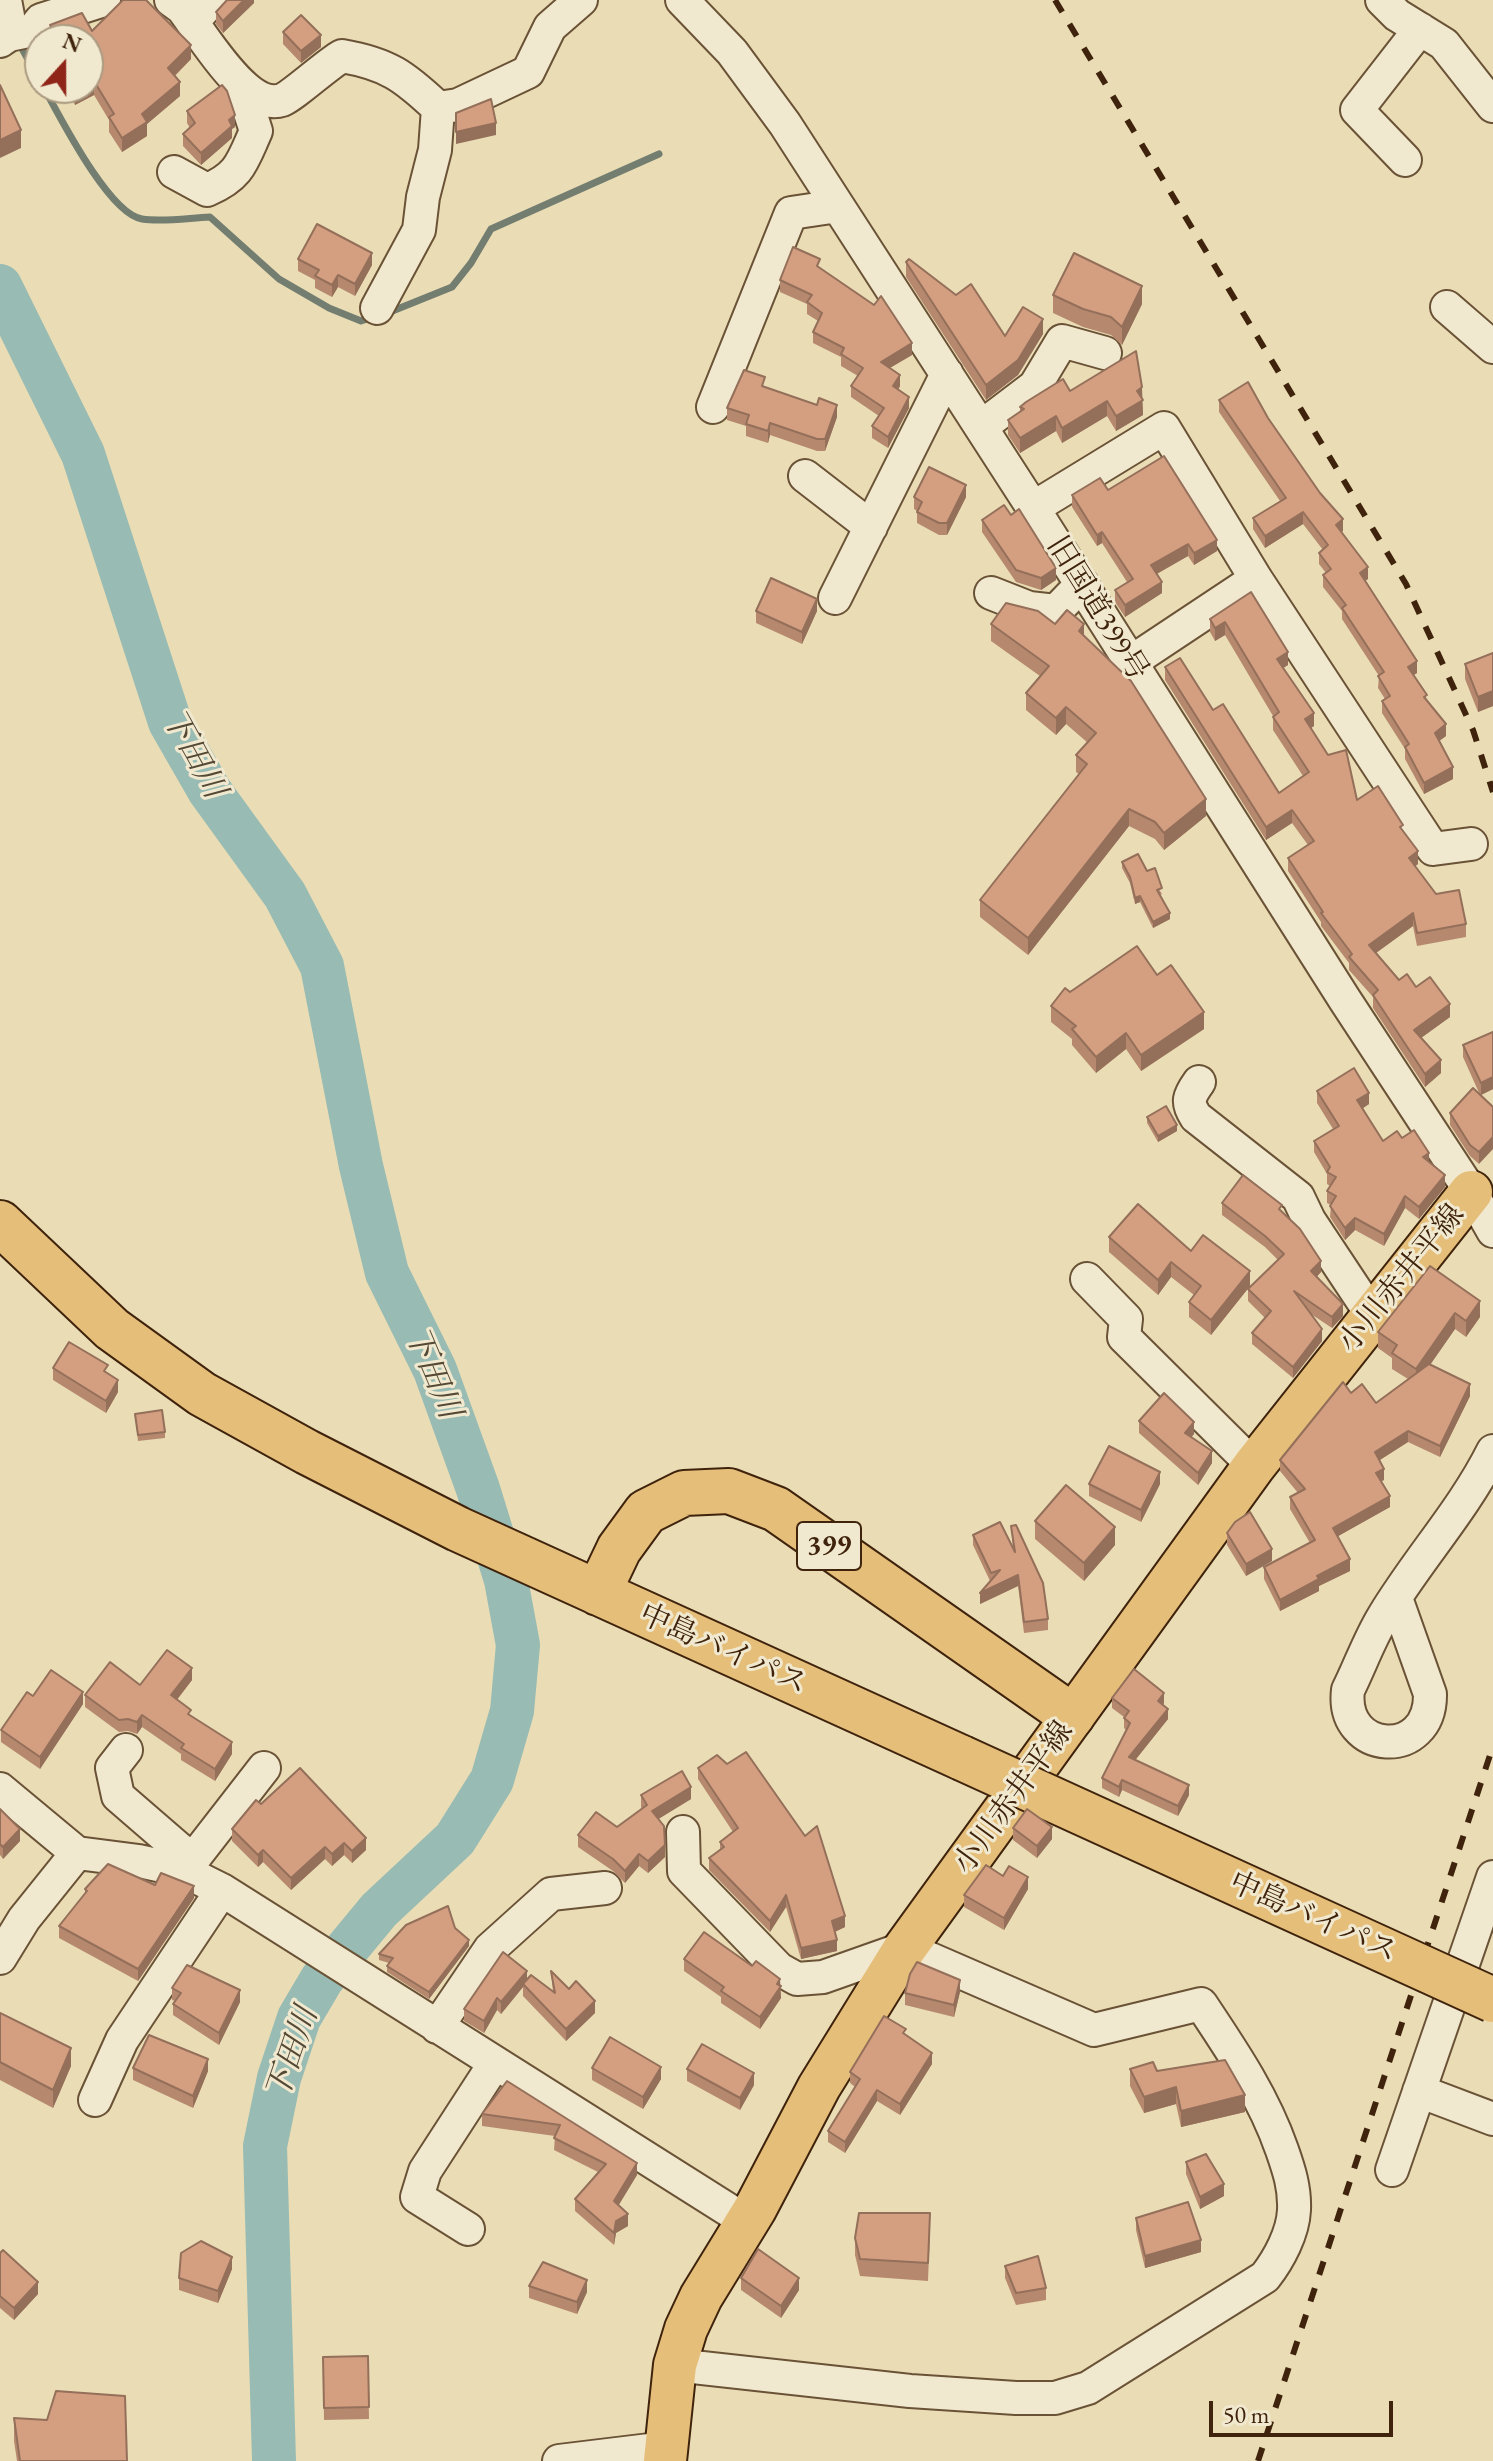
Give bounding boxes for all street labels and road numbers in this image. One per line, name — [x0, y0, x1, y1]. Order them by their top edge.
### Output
street label: 旧国道399号 — [1038, 530, 1156, 688]
street label: 小川赤井平線 — [1331, 1198, 1473, 1360]
road number: 399 — [797, 1522, 861, 1570]
street label: 中島バイパス — [633, 1597, 813, 1703]
street label: 小川赤井平線 — [947, 1715, 1081, 1881]
street label: 中島バイパス — [1223, 1865, 1403, 1971]

